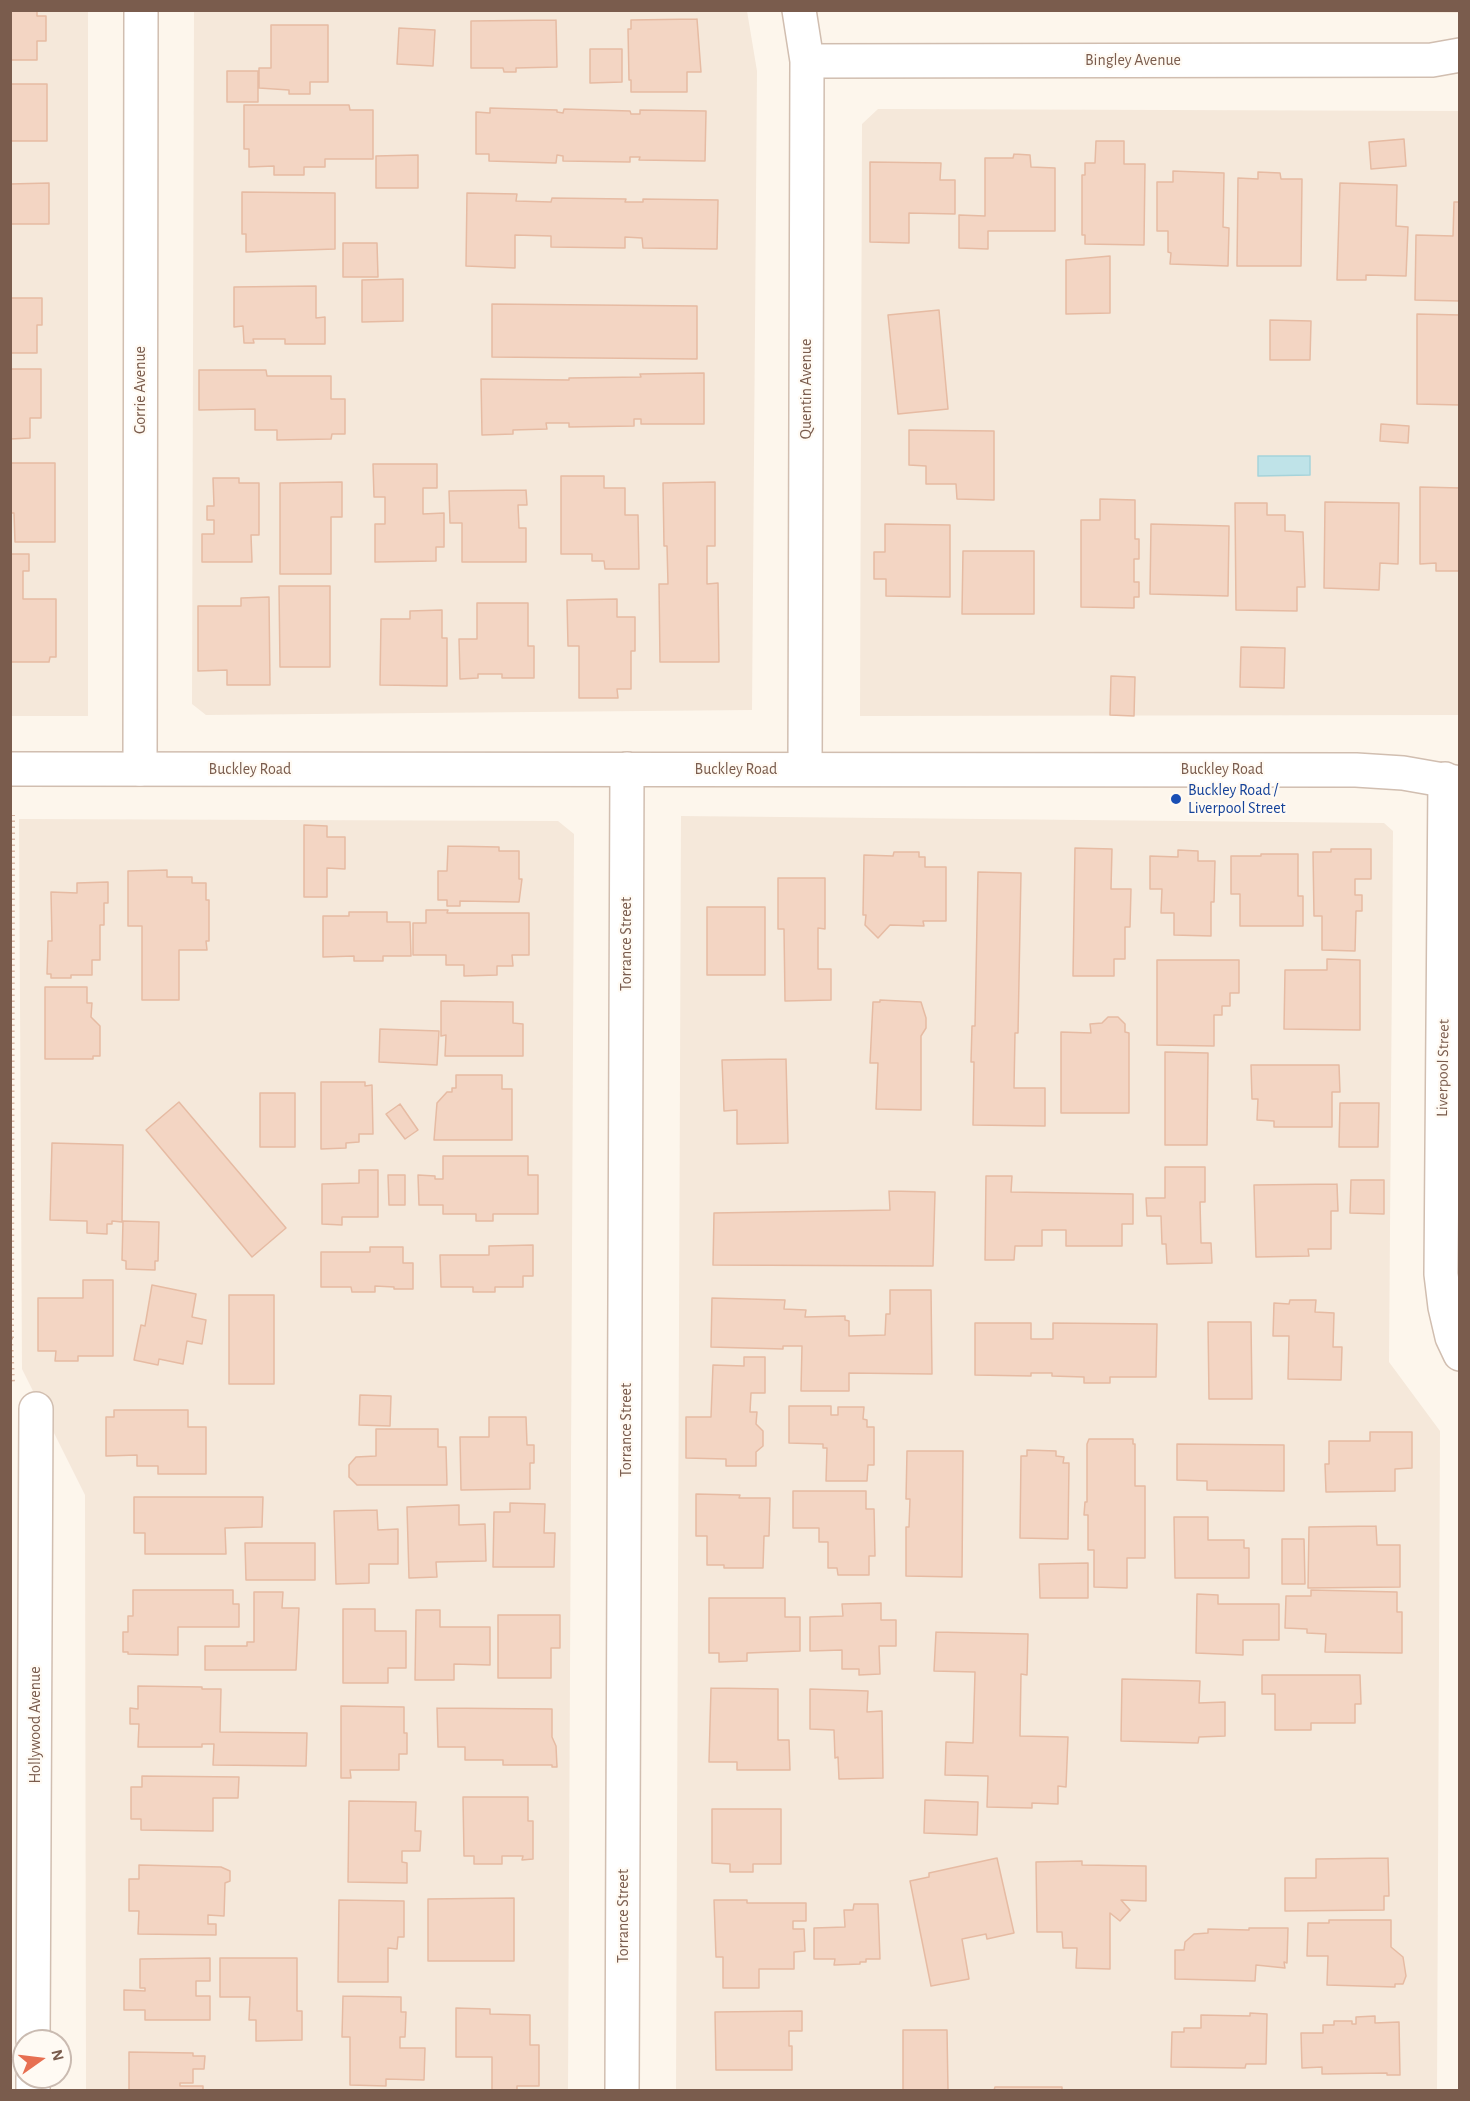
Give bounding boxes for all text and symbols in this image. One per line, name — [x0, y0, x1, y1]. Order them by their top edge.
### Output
street label: Bingley Avenue — [1085, 50, 1181, 70]
street label: Quentin Avenue — [796, 339, 816, 439]
street label: Gorrie Avenue — [130, 346, 150, 434]
street label: Buckley Road — [209, 759, 291, 779]
street label: Buckley Road — [695, 759, 777, 779]
street label: Buckley Road — [1181, 759, 1263, 779]
place label: Buckley Road / Liverpool Street — [1188, 780, 1286, 818]
marker: Buckley Road / Liverpool Street — [1169, 792, 1183, 806]
street label: Torrance Street — [616, 897, 636, 991]
street label: Liverpool Street — [1433, 1019, 1453, 1117]
street label: Torrance Street — [616, 1383, 636, 1477]
street label: Hollywood Avenue — [25, 1666, 45, 1784]
street label: Torrance Street — [613, 1869, 633, 1963]
north arrow — [12, 2029, 72, 2089]
text: N — [48, 2048, 67, 2062]

